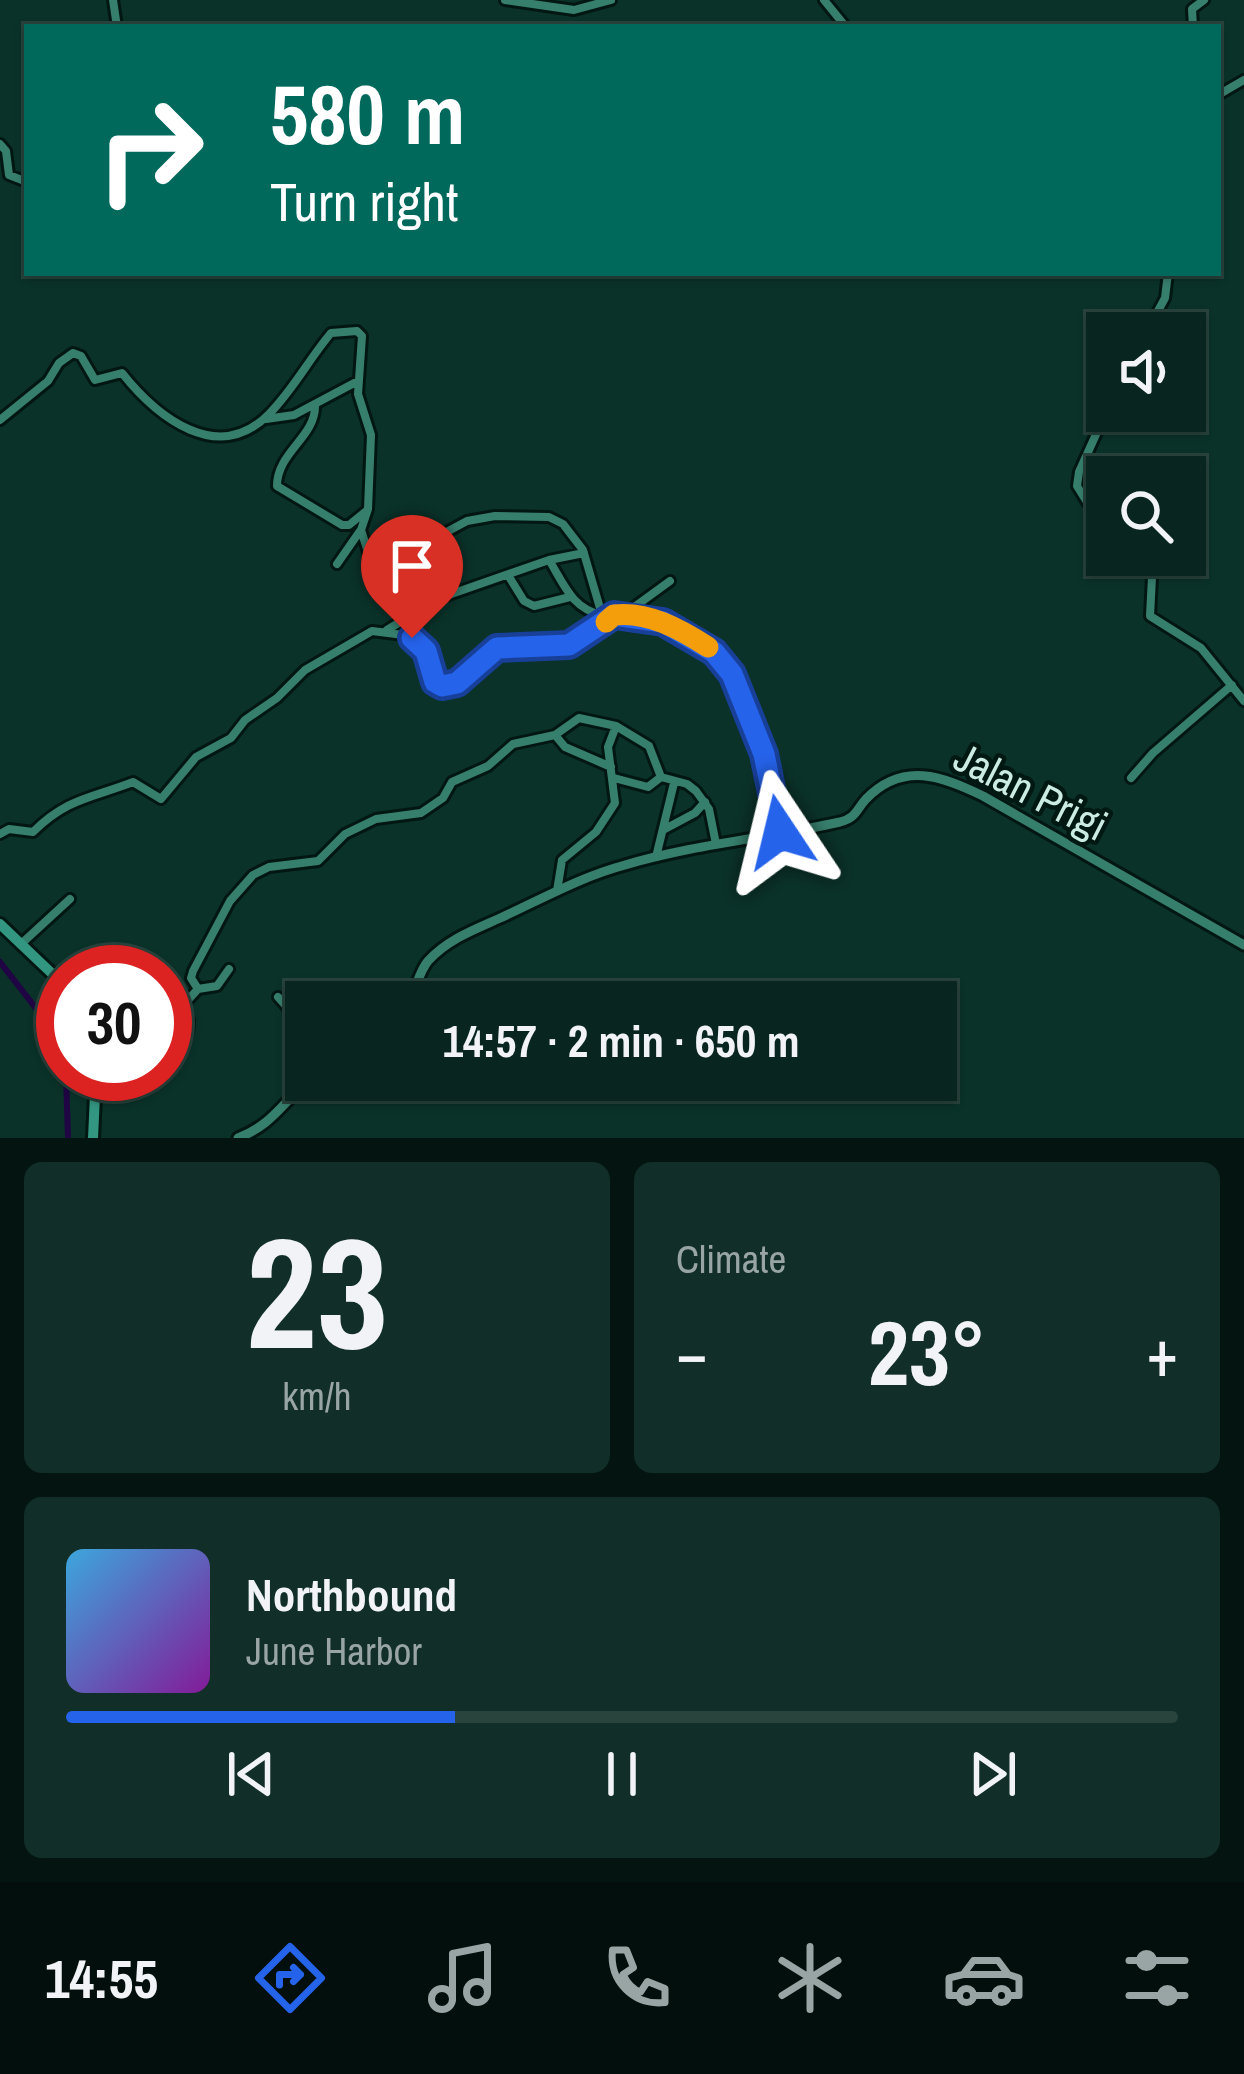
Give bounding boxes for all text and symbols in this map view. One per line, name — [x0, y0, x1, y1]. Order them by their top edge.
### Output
text: 580 m — [270, 57, 465, 170]
icon: right — [72, 72, 228, 228]
text: Turn right — [270, 165, 458, 238]
map controls — [1086, 312, 1206, 576]
button: sound — [1086, 312, 1206, 432]
button: search — [1086, 456, 1206, 576]
pin — [361, 515, 463, 638]
icon: arrive — [379, 533, 445, 599]
street label: Jalan Prigi — [945, 729, 1117, 853]
position arrow — [717, 769, 843, 895]
speed limit sign: 30 — [36, 945, 192, 1101]
text: 14:57 · 2 min · 650 m — [443, 1010, 799, 1071]
text: 23 — [246, 1187, 388, 1397]
text: Climate — [676, 1233, 786, 1285]
text: 23° — [868, 1292, 986, 1413]
text: − — [676, 1308, 708, 1397]
text: + — [1146, 1308, 1178, 1397]
text: km/h — [282, 1370, 352, 1422]
text: Northbound — [246, 1564, 457, 1625]
text: June Harbor — [246, 1625, 422, 1677]
icon: previous — [218, 1741, 284, 1807]
icon: pause — [589, 1741, 655, 1807]
icon: next — [960, 1741, 1026, 1807]
icon: directions — [248, 1936, 332, 2020]
icon: music — [421, 1936, 505, 2020]
icon: phone — [595, 1936, 679, 2020]
icon: climate — [768, 1936, 852, 2020]
icon: car — [942, 1936, 1026, 2020]
icon: filters — [1115, 1936, 1199, 2020]
text: 14:55 — [45, 1942, 158, 2015]

